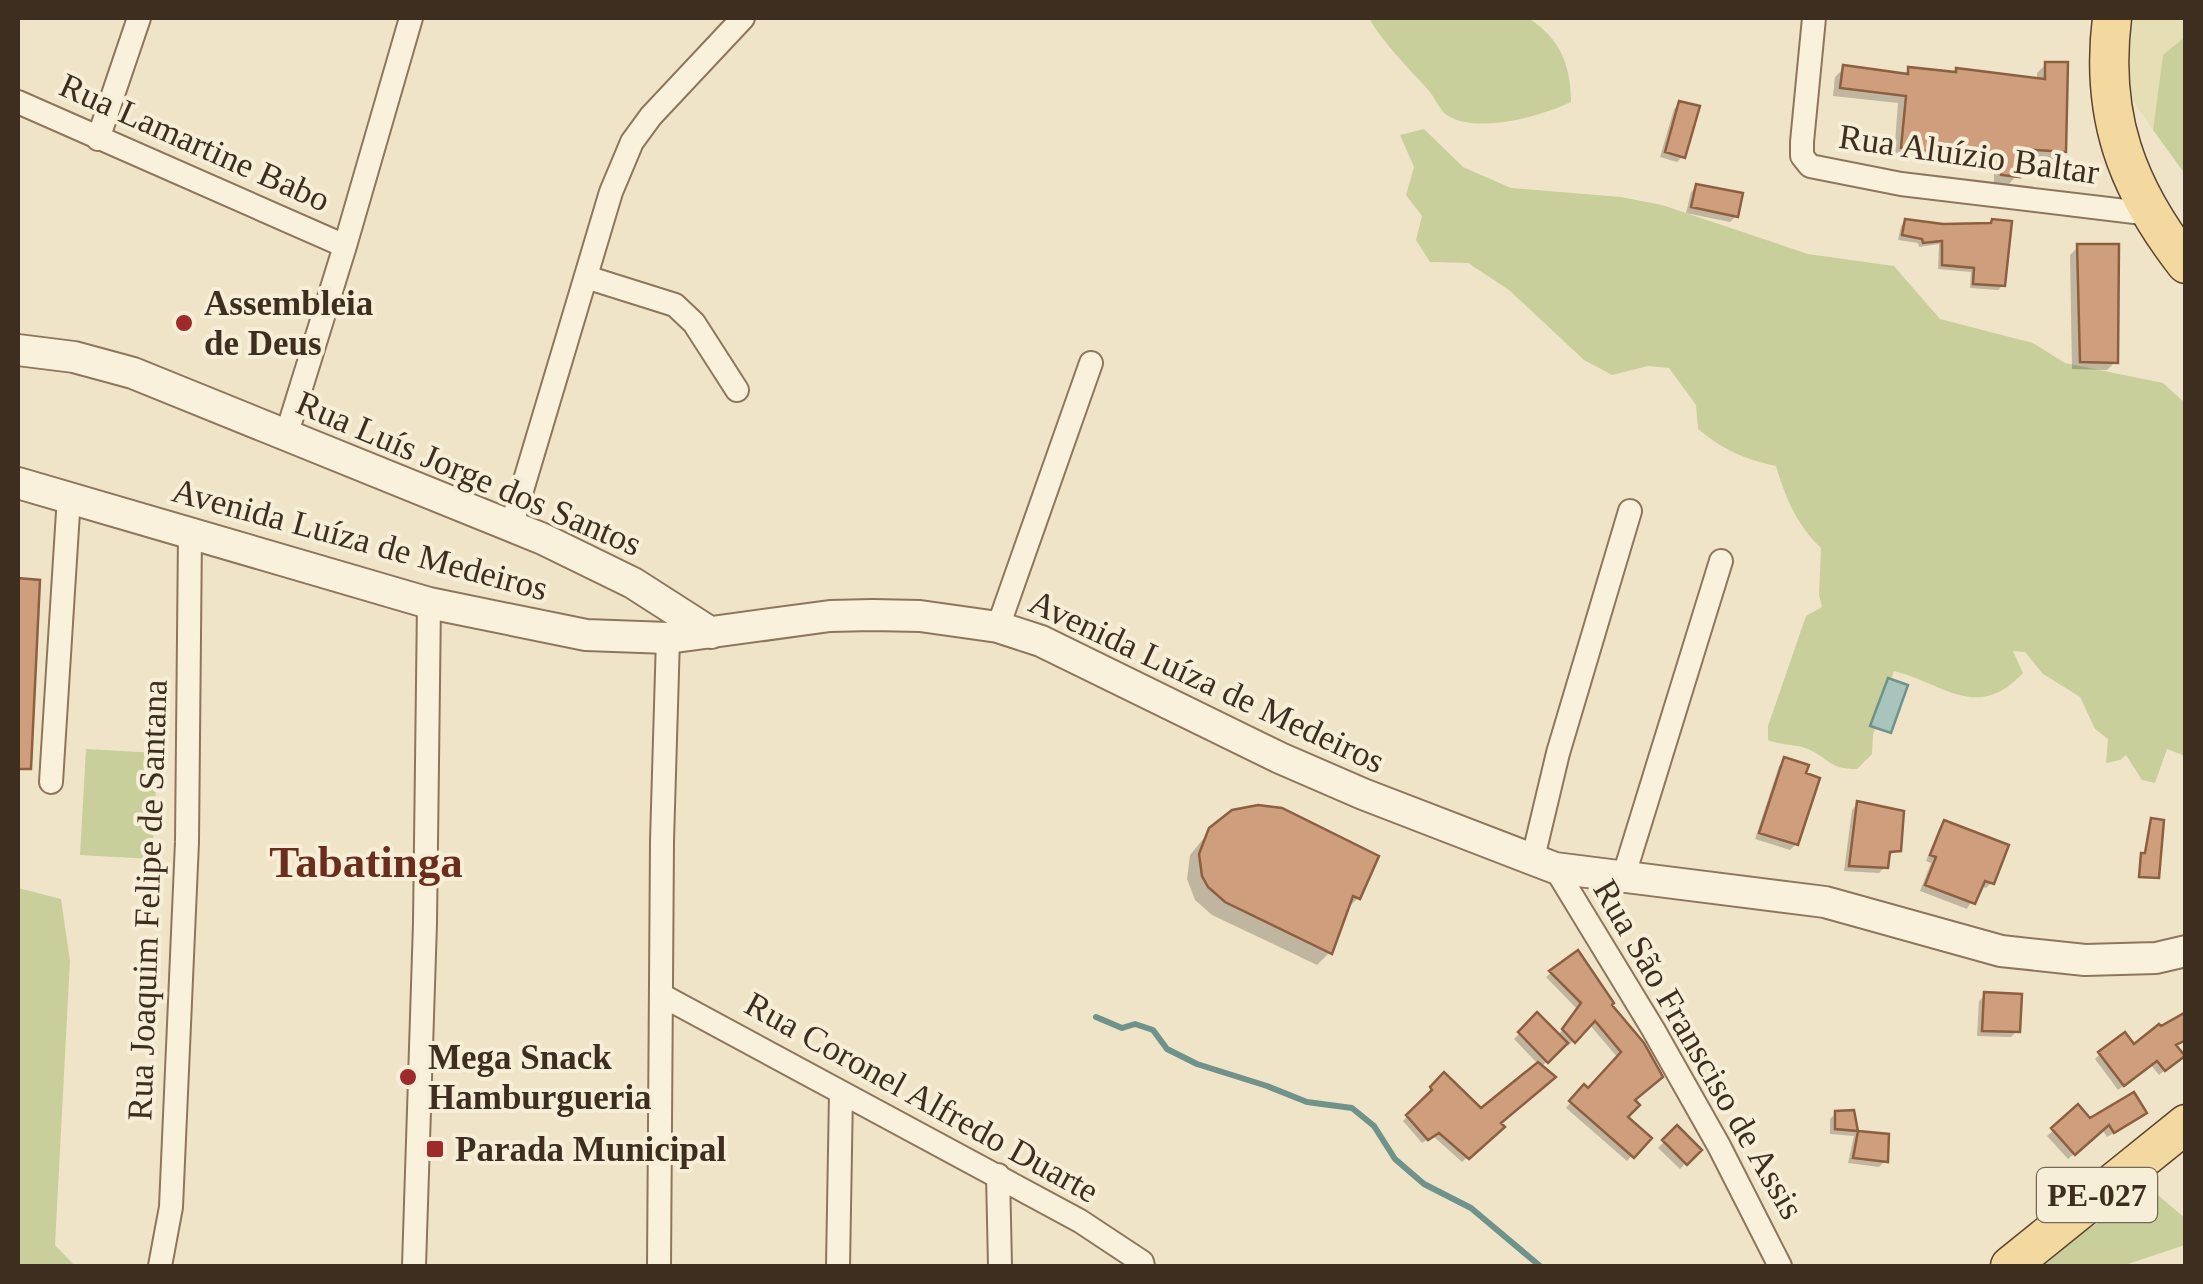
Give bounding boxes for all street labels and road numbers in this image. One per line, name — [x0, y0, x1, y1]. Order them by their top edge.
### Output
street label: Rua Lamartine Babo — [54, 65, 336, 220]
street label: Rua Aluízio Baltar — [1836, 117, 2102, 192]
street label: Rua Luís Jorge dos Santos — [291, 383, 647, 564]
street label: Avenida Luíza de Medeiros — [168, 471, 552, 608]
street label: Avenida Luíza de Medeiros — [1023, 582, 1390, 781]
street label: Rua Joaquim Felipe de Santana — [120, 678, 175, 1121]
street label: Rua São Fransciso de Assis — [1585, 873, 1812, 1226]
street label: Rua Coronel Alfredo Duarte — [738, 984, 1105, 1211]
road number: PE-027 — [2037, 1168, 2157, 1222]

